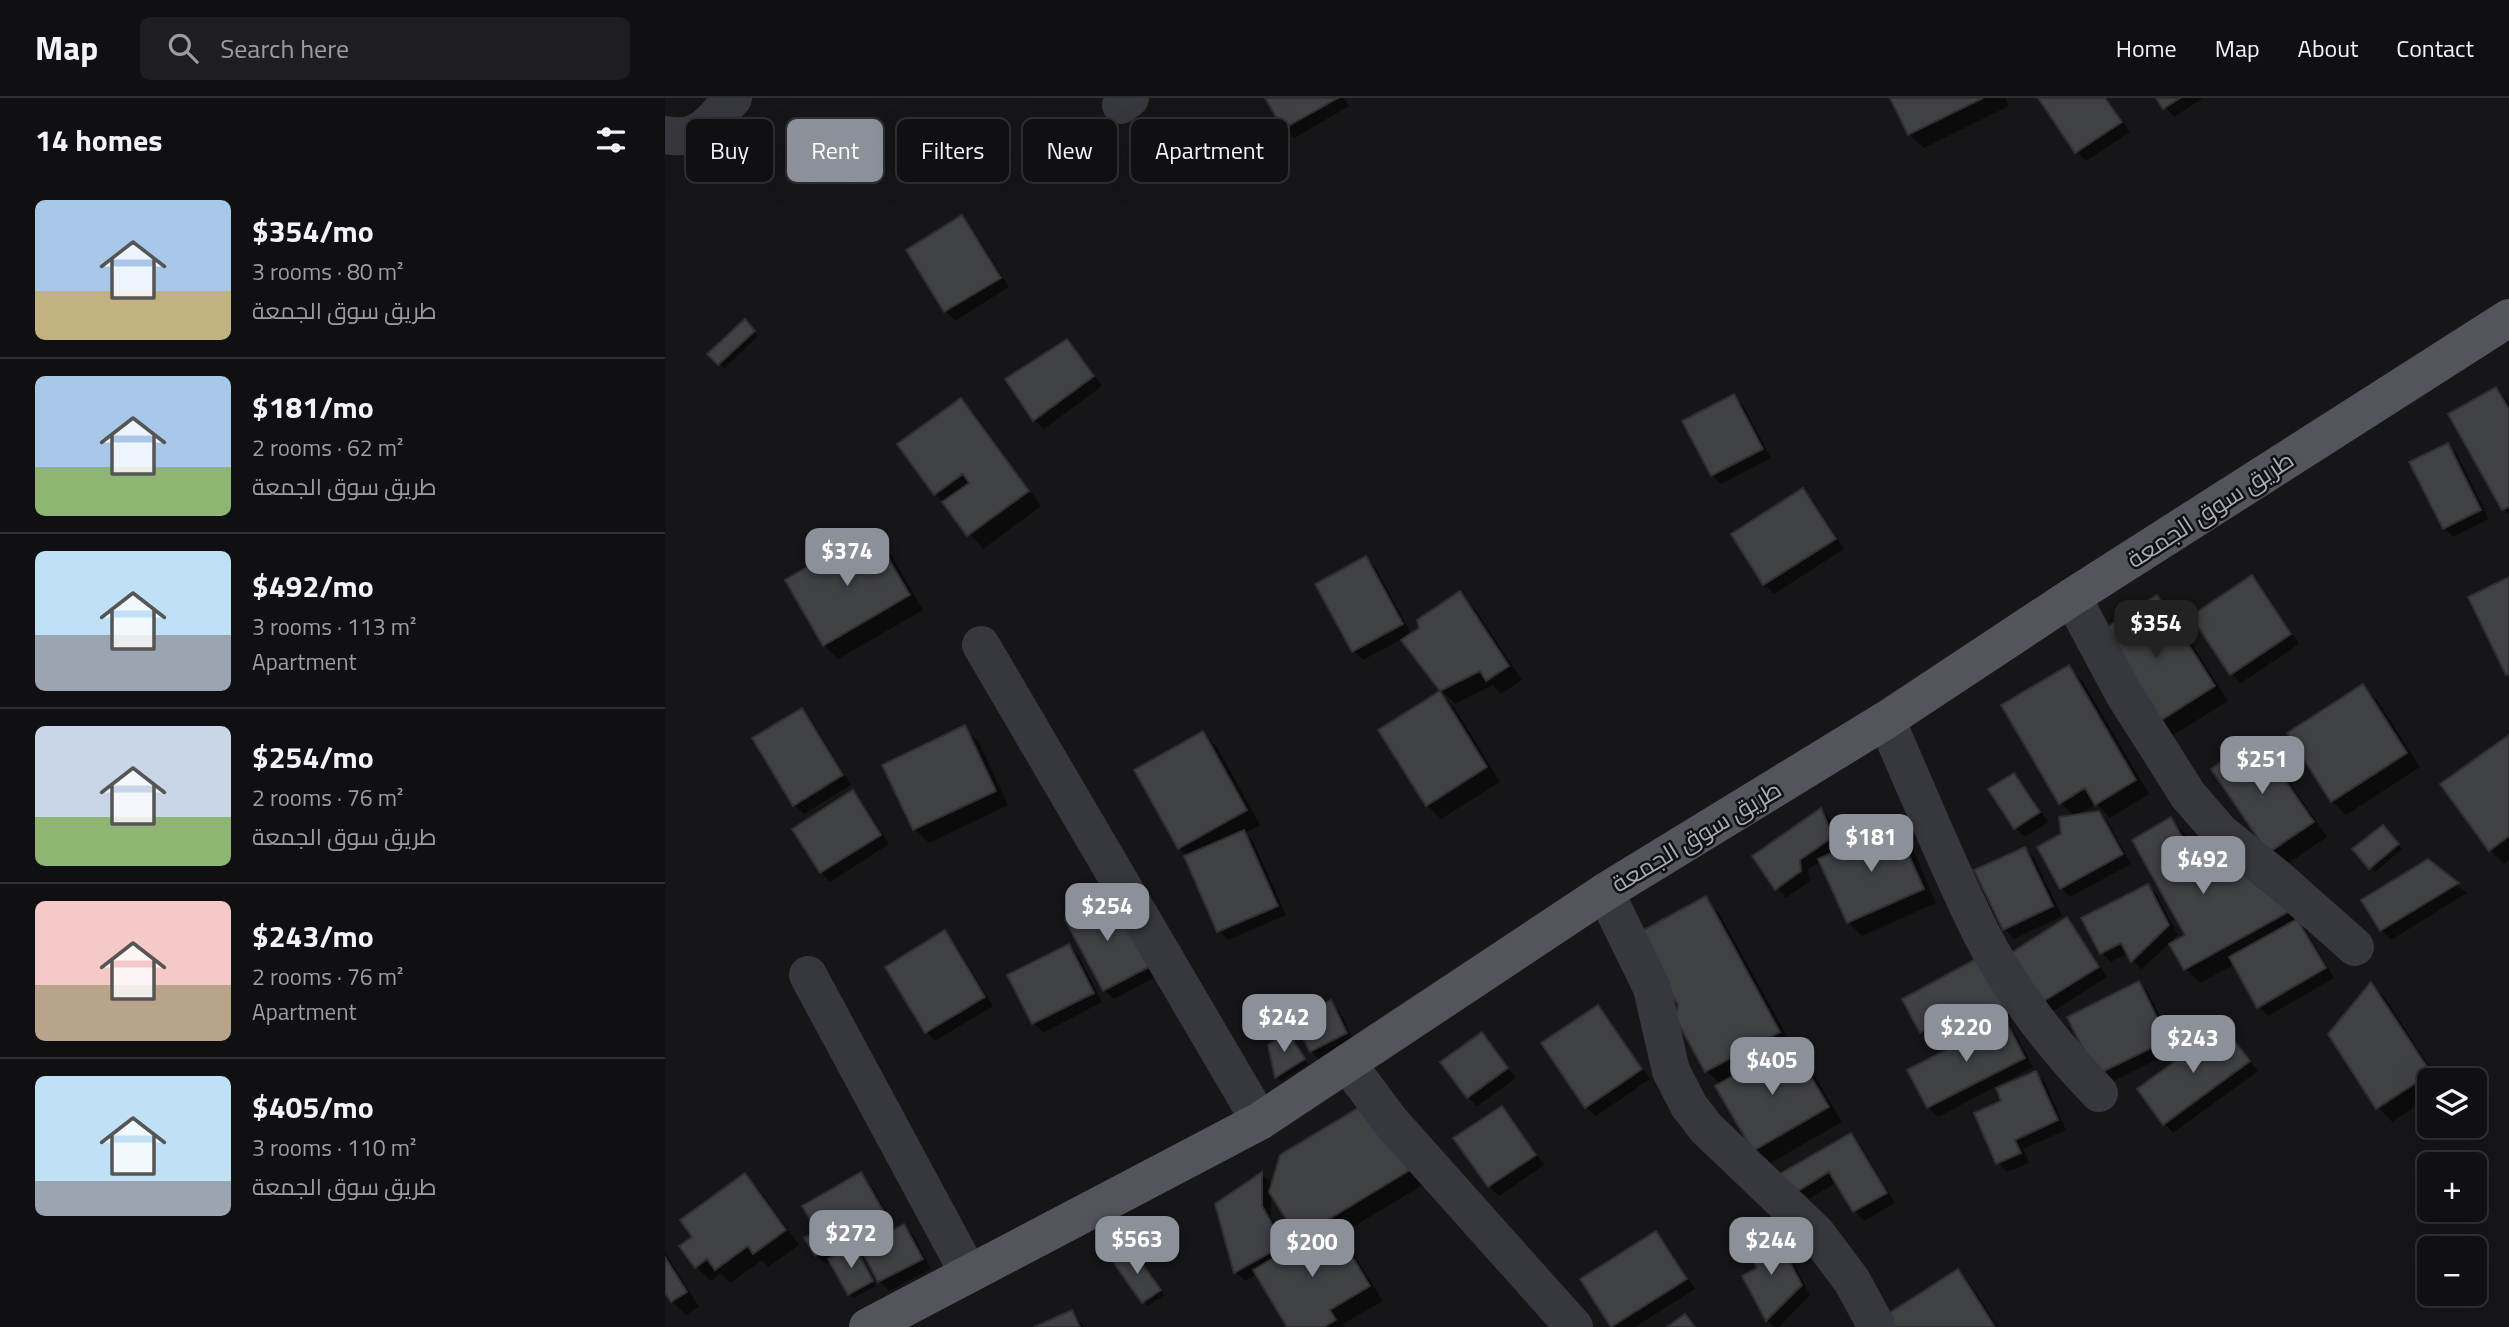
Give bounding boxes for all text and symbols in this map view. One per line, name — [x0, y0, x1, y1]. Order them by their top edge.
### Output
search box — [140, 17, 630, 80]
text: Map — [35, 23, 98, 73]
icon: search — [164, 29, 202, 67]
text: Search here — [220, 29, 349, 68]
text: Home — [2116, 30, 2177, 66]
text: Map — [2215, 30, 2260, 66]
text: About — [2298, 30, 2358, 66]
text: Contact — [2396, 30, 2474, 66]
text: 14 homes — [35, 117, 162, 163]
chip: Buy — [686, 119, 773, 182]
chip: Rent — [787, 119, 883, 182]
chip: Filters — [897, 119, 1009, 182]
chip: New — [1023, 119, 1117, 182]
chip: Apartment — [1131, 119, 1288, 182]
icon: filters — [592, 121, 630, 159]
text: $354/mo — [252, 208, 374, 254]
icon: home — [91, 228, 175, 312]
text: 3 rooms · 80 m² — [252, 254, 403, 289]
text: طريق سوق الجمعة — [252, 293, 437, 328]
text: $181/mo — [252, 384, 374, 430]
icon: home — [91, 404, 175, 488]
text: 2 rooms · 62 m² — [252, 430, 403, 465]
street label: طريق سوق الجمعة — [2119, 441, 2301, 577]
text: طريق سوق الجمعة — [252, 469, 437, 504]
pin: $374 — [806, 528, 888, 588]
text: $374 — [821, 533, 873, 568]
text: $492/mo — [252, 563, 374, 609]
icon: home — [91, 579, 175, 663]
pin: $354 — [2115, 601, 2197, 660]
text: $354 — [2130, 605, 2182, 640]
text: 3 rooms · 113 m² — [252, 609, 416, 644]
text: Apartment — [252, 644, 357, 679]
text: $254/mo — [252, 734, 374, 780]
pin: $251 — [2221, 736, 2303, 796]
text: $251 — [2236, 741, 2288, 776]
icon: home — [91, 754, 175, 838]
street label: طريق سوق الجمعة — [1604, 771, 1788, 901]
text: 2 rooms · 76 m² — [252, 780, 403, 815]
pin: $181 — [1830, 814, 1912, 874]
text: طريق سوق الجمعة — [252, 819, 437, 854]
text: $181 — [1845, 819, 1897, 854]
pin: $492 — [2162, 836, 2244, 896]
text: $492 — [2177, 841, 2229, 876]
pin: $254 — [1066, 884, 1148, 943]
text: $254 — [1081, 888, 1133, 923]
text: $243/mo — [252, 913, 374, 959]
icon: home — [91, 929, 175, 1013]
text: 2 rooms · 76 m² — [252, 959, 403, 994]
text: Apartment — [252, 994, 357, 1029]
pin: $242 — [1243, 995, 1325, 1054]
text: $242 — [1258, 999, 1310, 1034]
pin: $220 — [1925, 1004, 2007, 1064]
text: $220 — [1940, 1009, 1992, 1044]
pin: $243 — [2152, 1016, 2234, 1075]
text: $243 — [2167, 1020, 2219, 1055]
pin: $405 — [1731, 1038, 1813, 1097]
text: $405 — [1746, 1042, 1798, 1077]
map controls — [2417, 1068, 2487, 1306]
button: layers — [2417, 1068, 2487, 1138]
text: $405/mo — [252, 1084, 374, 1130]
icon: home — [91, 1104, 175, 1188]
text: 3 rooms · 110 m² — [252, 1130, 416, 1165]
button: + — [2417, 1152, 2487, 1222]
text: طريق سوق الجمعة — [252, 1169, 437, 1204]
pin: $272 — [810, 1210, 892, 1270]
text: $272 — [825, 1215, 877, 1250]
pin: $563 — [1096, 1216, 1178, 1276]
pin: $244 — [1730, 1218, 1812, 1277]
pin: $200 — [1271, 1220, 1353, 1279]
text: $563 — [1111, 1221, 1163, 1256]
text: $244 — [1745, 1222, 1797, 1257]
text: $200 — [1286, 1224, 1338, 1259]
button: − — [2417, 1236, 2487, 1306]

